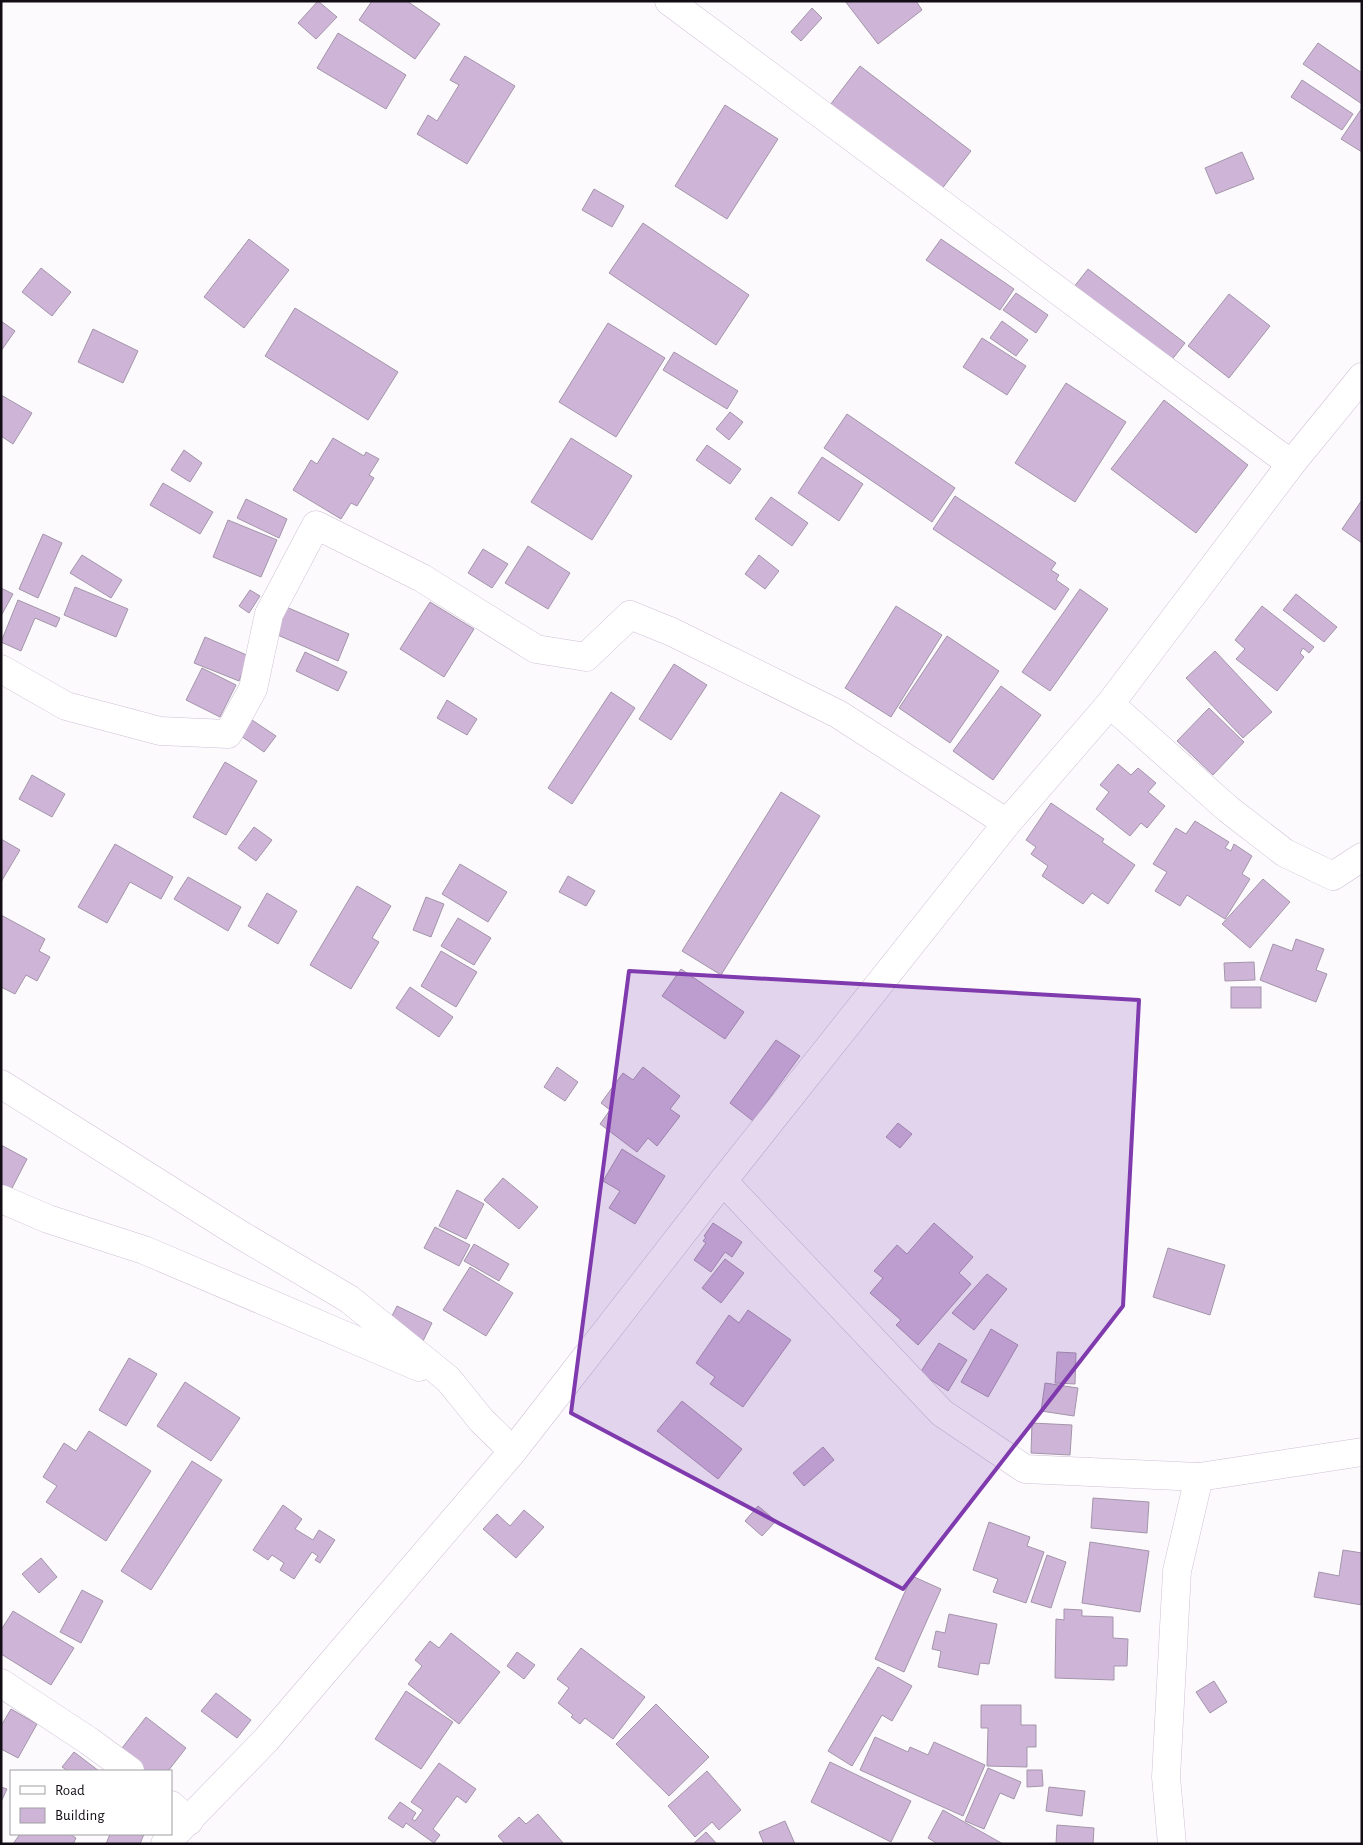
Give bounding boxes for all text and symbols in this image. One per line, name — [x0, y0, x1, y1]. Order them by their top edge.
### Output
legend — [10, 1770, 172, 1835]
text: Road — [55, 1783, 85, 1798]
text: Building — [55, 1808, 105, 1823]

